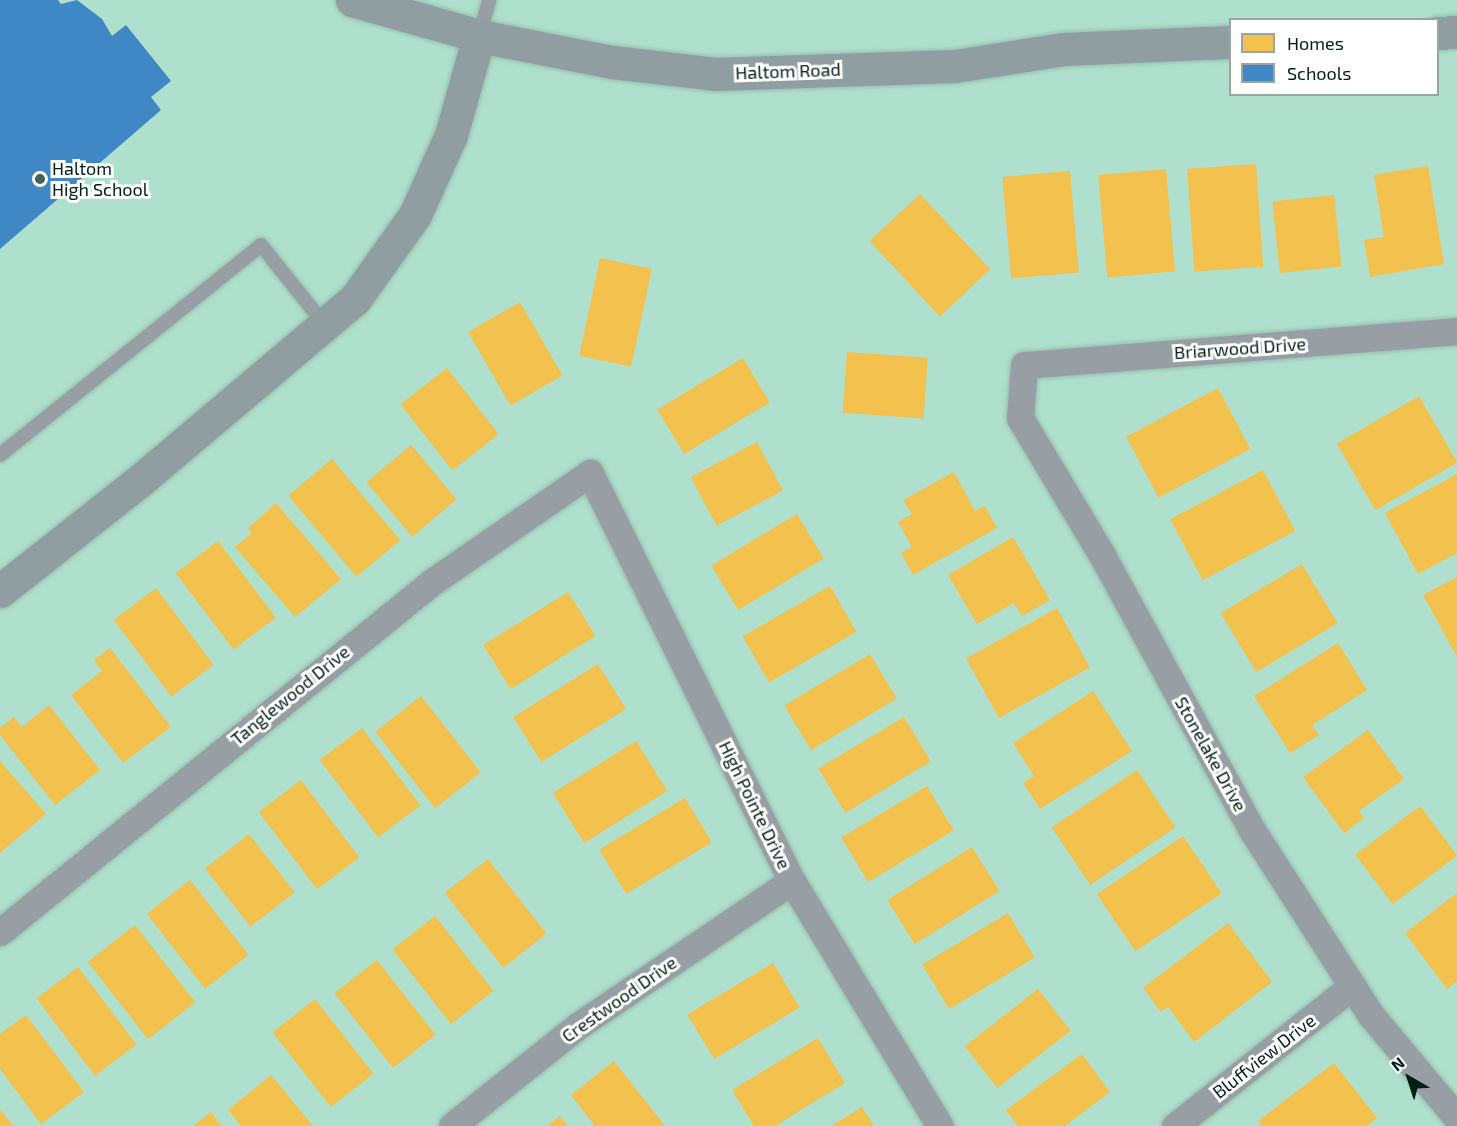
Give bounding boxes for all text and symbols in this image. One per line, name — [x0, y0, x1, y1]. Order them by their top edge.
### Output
legend — [1229, 18, 1439, 96]
text: Homes — [1287, 32, 1344, 54]
street label: Haltom Road — [735, 58, 841, 84]
text: Schools — [1287, 62, 1351, 84]
place label: Haltom High School — [52, 158, 148, 201]
marker: Haltom High School — [33, 172, 47, 186]
street label: Briarwood Drive — [1173, 333, 1307, 363]
street label: Tanglewood Drive — [226, 641, 354, 749]
street label: Stonelake Drive — [1171, 693, 1251, 815]
street label: High Pointe Drive — [715, 737, 795, 873]
street label: Crestwood Drive — [557, 951, 681, 1047]
street label: Bluffview Drive — [1208, 1009, 1320, 1103]
north arrow — [1379, 1048, 1439, 1108]
text: N — [1387, 1053, 1408, 1075]

